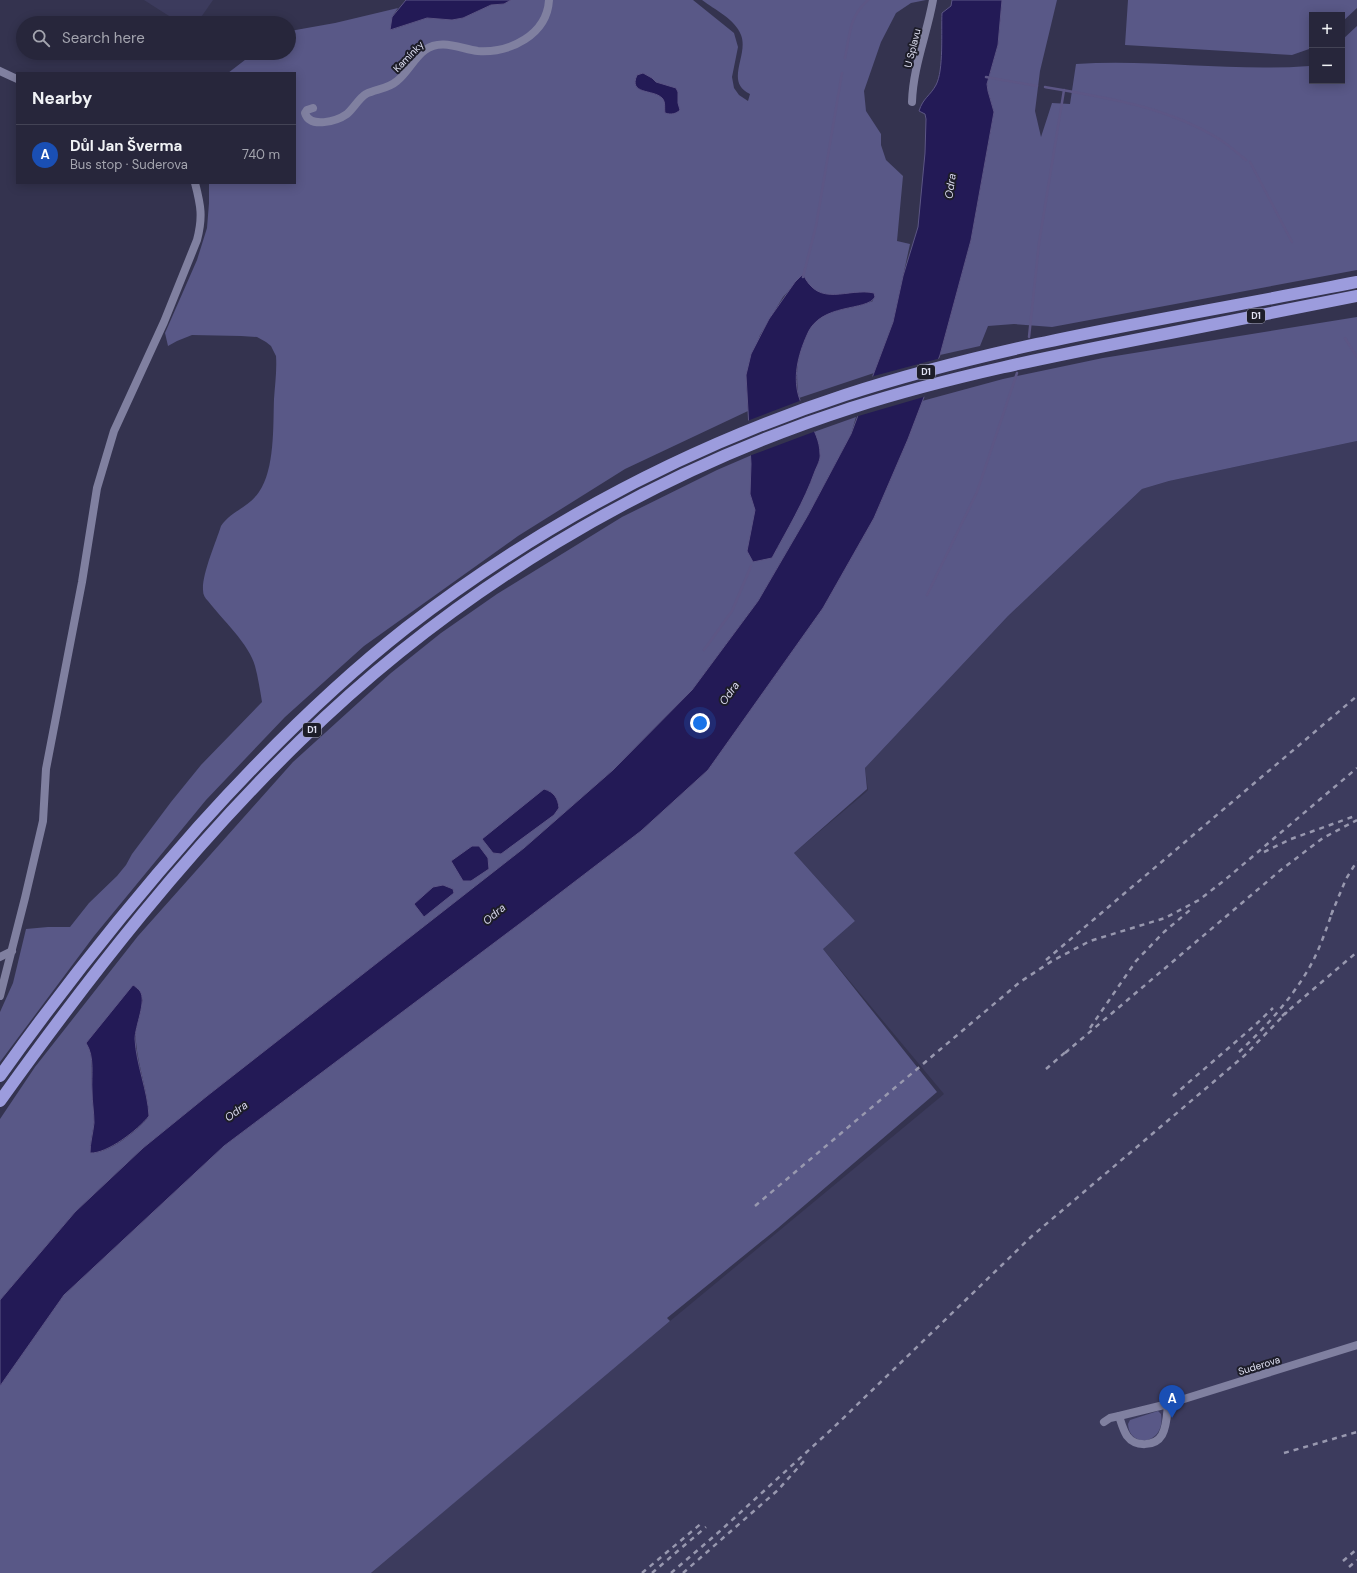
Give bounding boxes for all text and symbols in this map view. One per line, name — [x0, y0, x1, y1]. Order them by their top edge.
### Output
map controls — [1309, 12, 1345, 84]
button: + — [1309, 12, 1345, 48]
search box — [16, 16, 296, 60]
icon: search — [30, 27, 52, 49]
street label: U Splavu — [901, 27, 924, 69]
text: Search here — [62, 28, 145, 48]
street label: Kamínky — [390, 38, 427, 75]
button: − — [1309, 48, 1345, 84]
text: Nearby — [32, 87, 92, 109]
text: Důl Jan Šverma — [70, 136, 182, 156]
text: A — [40, 146, 50, 163]
text: 740 m — [242, 146, 280, 163]
text: Bus stop · Suderova — [70, 156, 188, 173]
water label: Odra — [941, 172, 959, 200]
road number: D1 — [1247, 309, 1265, 323]
road number: D1 — [917, 365, 935, 379]
water label: Odra — [716, 679, 742, 707]
your location — [690, 713, 710, 733]
road number: D1 — [303, 723, 321, 737]
water label: Odra — [480, 900, 508, 928]
water label: Odra — [222, 1098, 250, 1124]
street label: Suderova — [1237, 1353, 1282, 1378]
pin: A — [1159, 1385, 1185, 1418]

